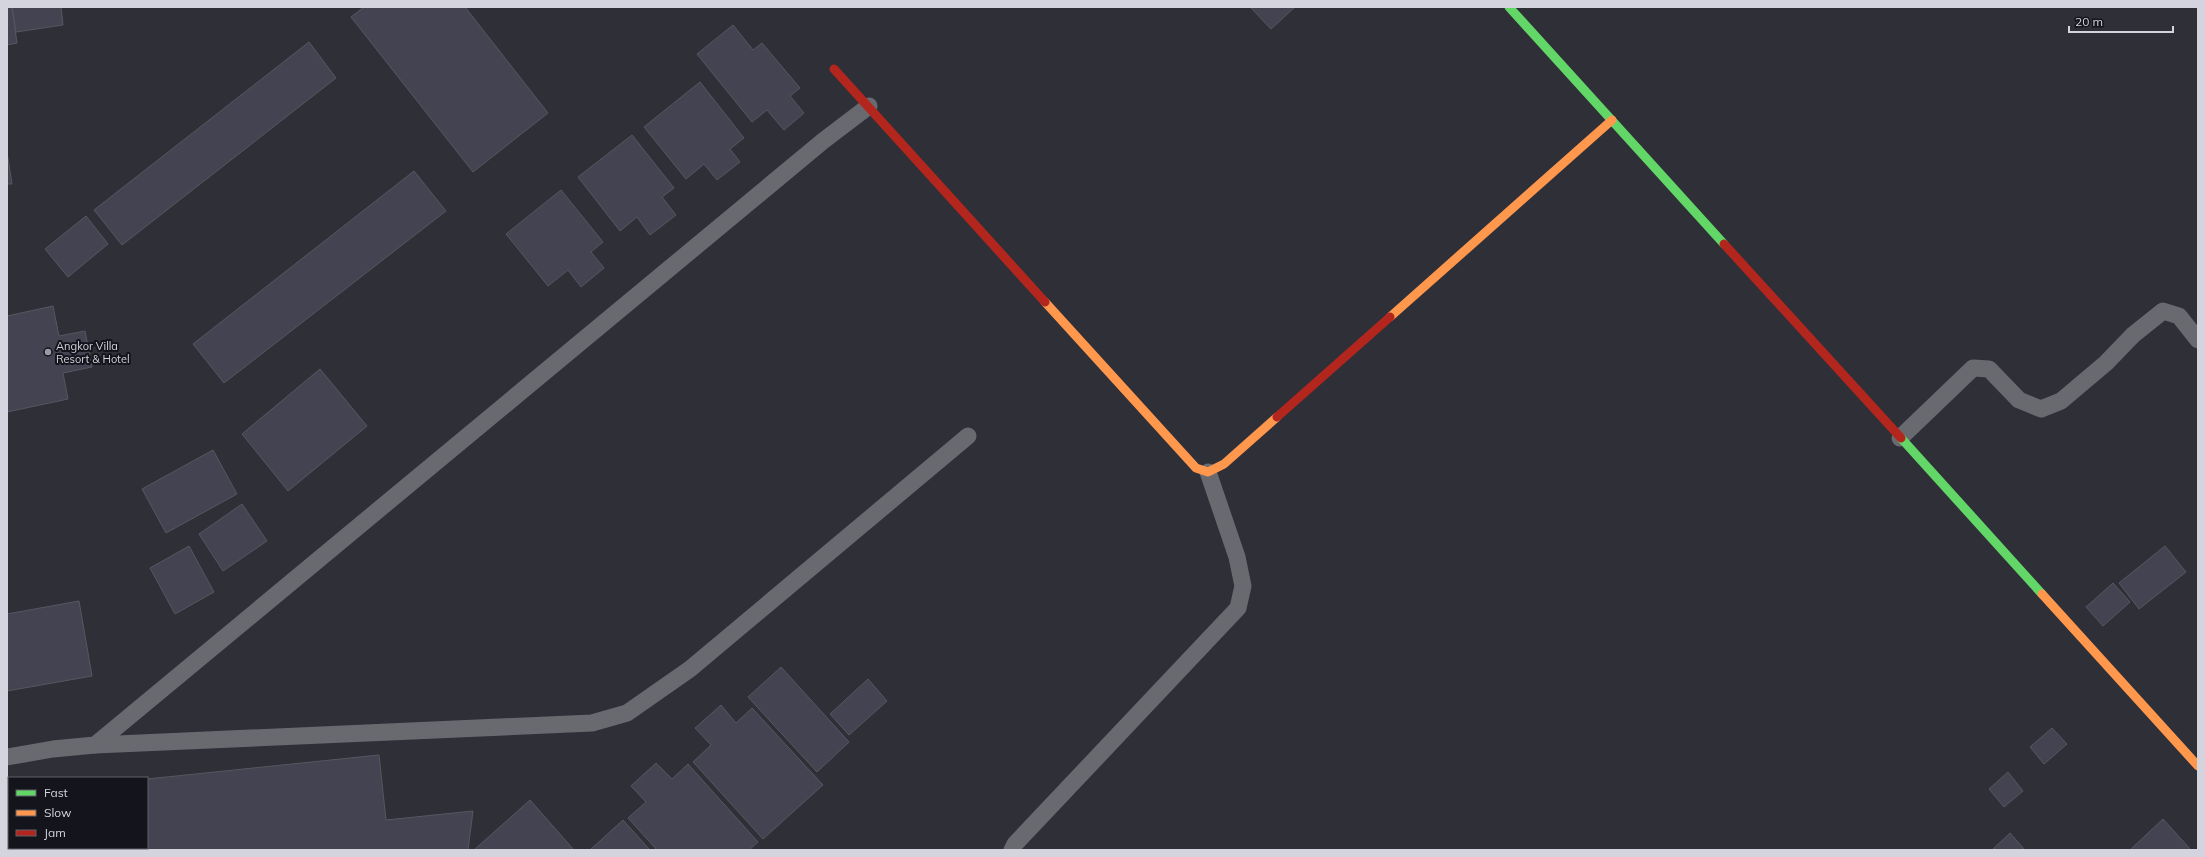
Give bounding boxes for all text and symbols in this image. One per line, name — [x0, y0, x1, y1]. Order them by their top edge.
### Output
scale bar — [2069, 8, 2173, 34]
text: 20 m — [2075, 14, 2103, 29]
place label: Angkor Villa Resort & Hotel — [56, 339, 130, 366]
marker: Angkor Villa Resort & Hotel — [43, 347, 53, 357]
legend — [8, 777, 148, 849]
text: Fast — [44, 785, 68, 800]
text: Slow — [44, 805, 72, 820]
text: Jam — [44, 825, 66, 840]

